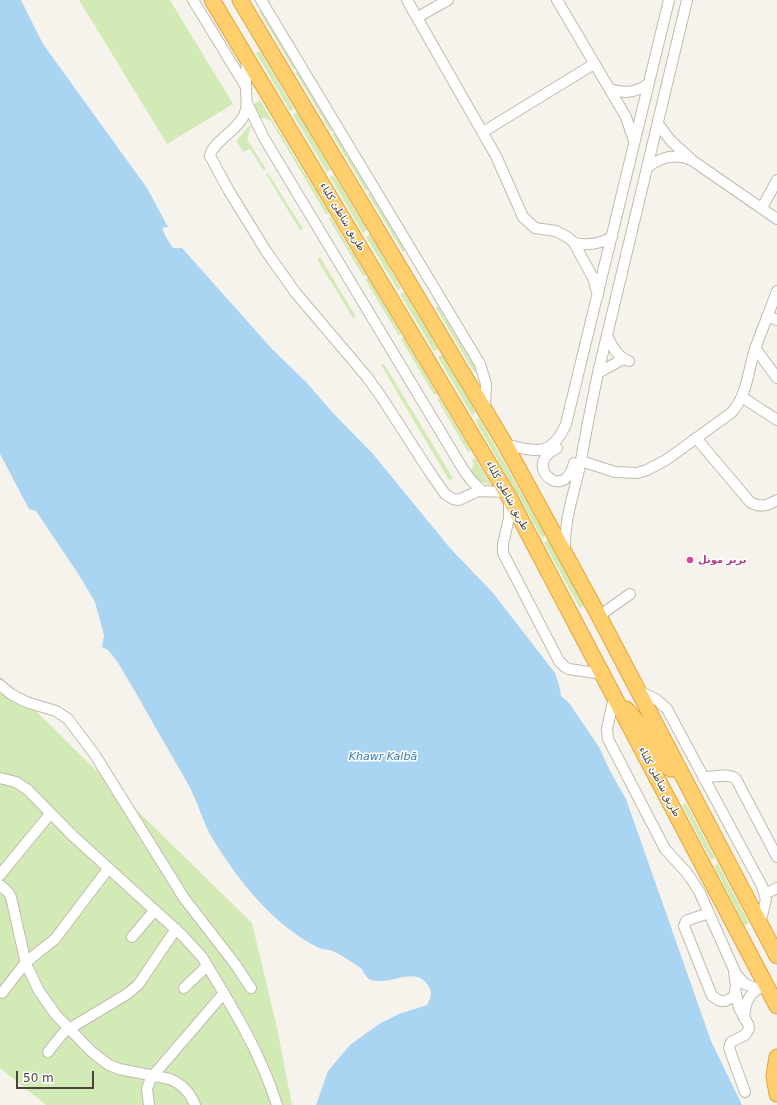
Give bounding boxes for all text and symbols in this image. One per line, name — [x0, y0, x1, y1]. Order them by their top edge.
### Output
street label: طريق شاطئ كلباء — [317, 181, 367, 253]
street label: طريق شاطئ كلباء — [483, 459, 531, 533]
place label: بريز موتل — [698, 554, 747, 566]
marker: بريز موتل — [685, 555, 695, 565]
street label: طريق شاطئ كلباء — [636, 745, 682, 819]
water label: Khawr Kalbā — [349, 750, 417, 764]
scale bar — [18, 1063, 96, 1089]
text: 50 m — [23, 1071, 54, 1085]

